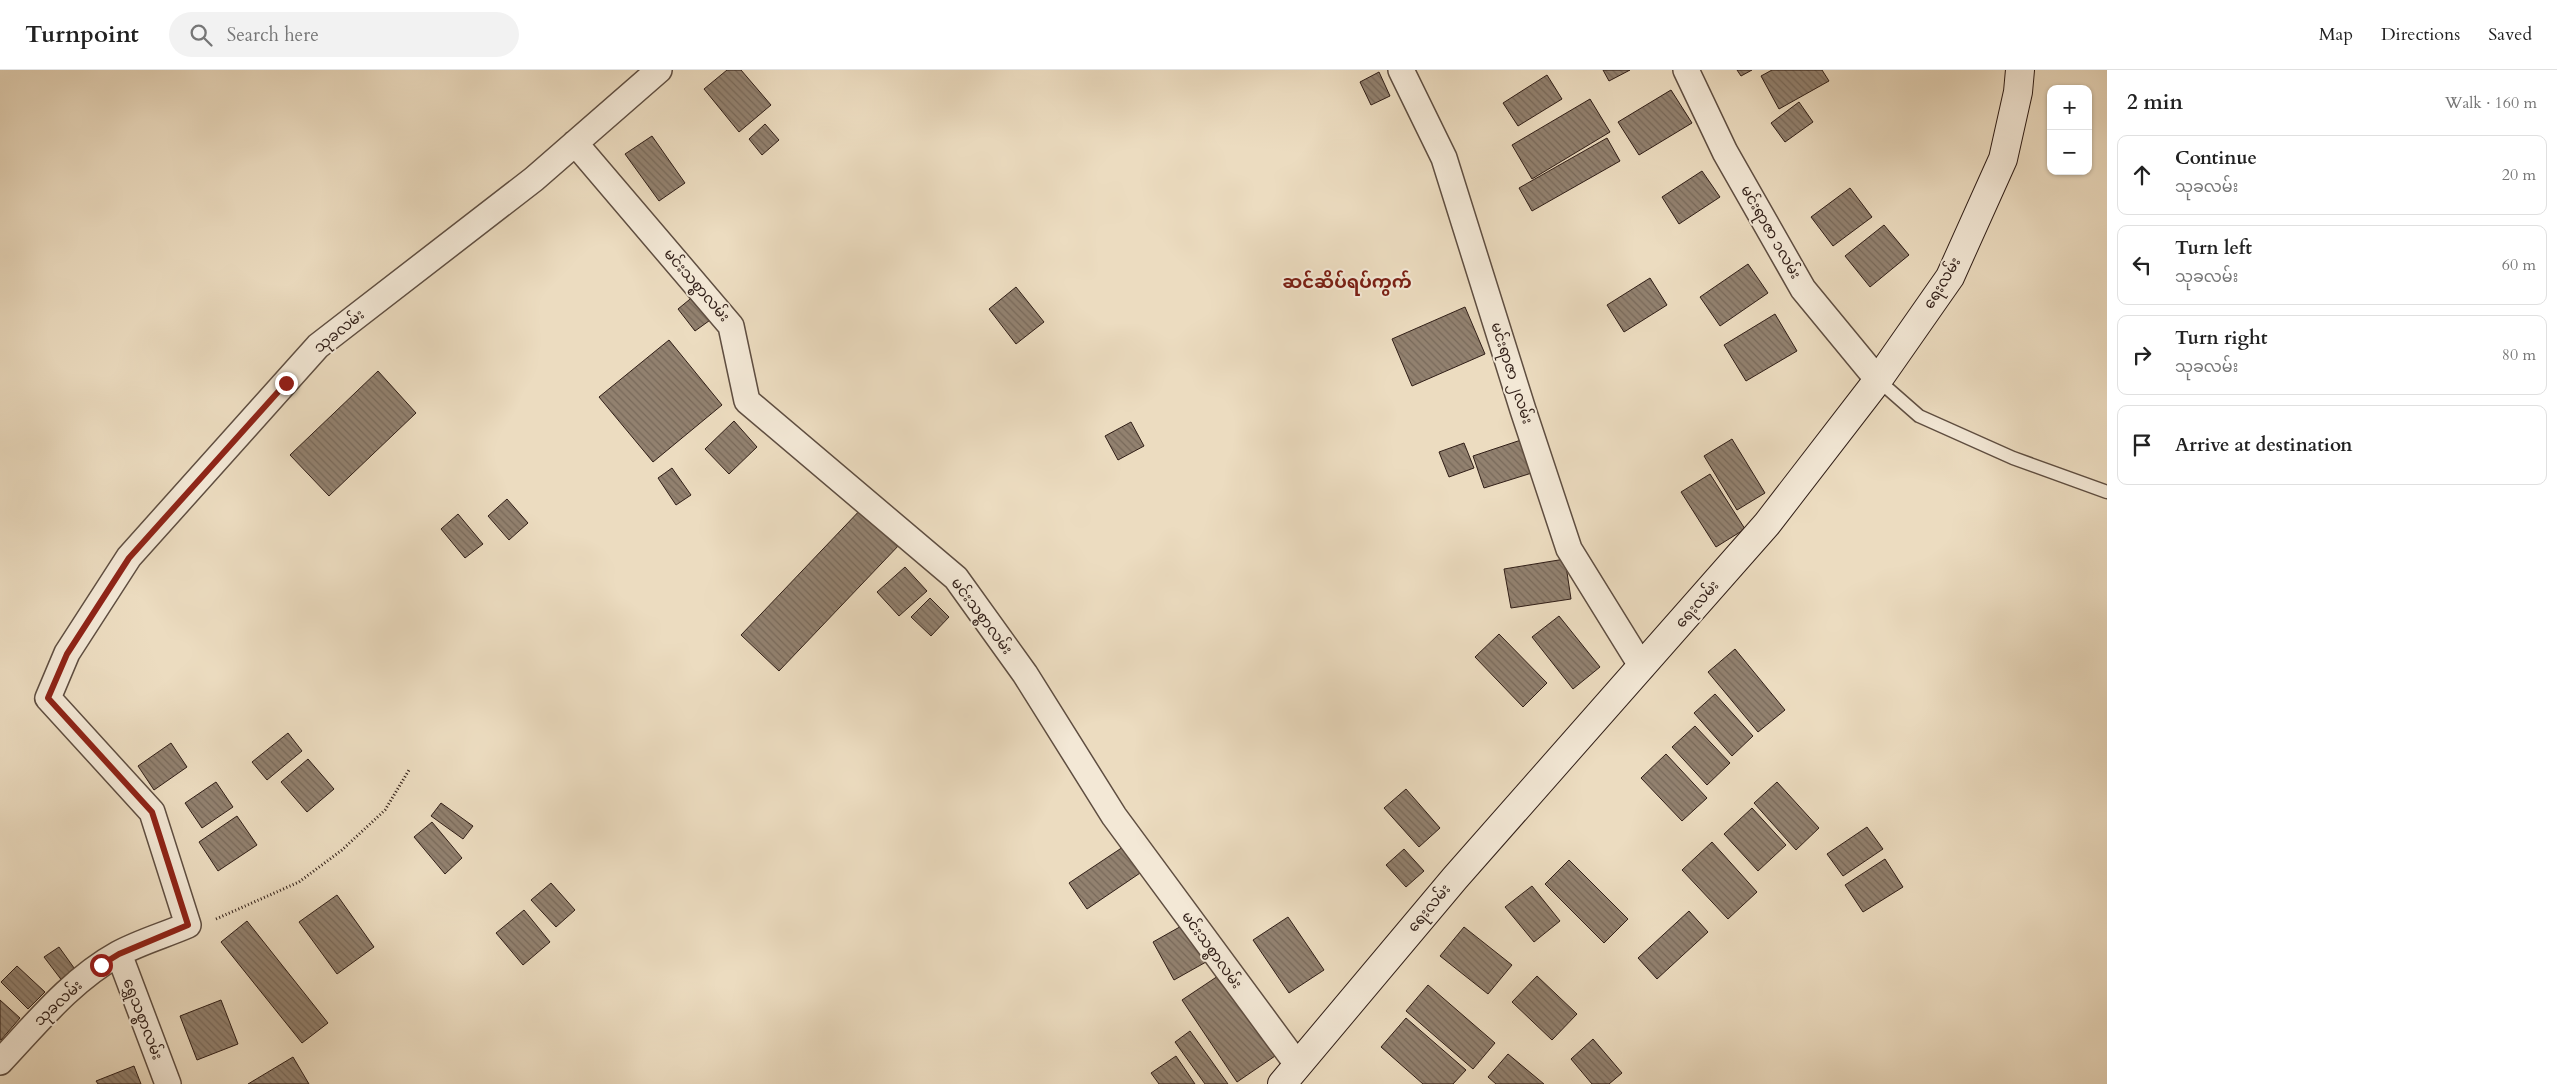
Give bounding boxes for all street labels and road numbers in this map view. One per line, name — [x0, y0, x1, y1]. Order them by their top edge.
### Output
street label: မင်းရာဇာ ၁လမ်း — [1734, 182, 1806, 283]
street label: မင်းသစ္စာလမ်း — [658, 244, 734, 328]
street label: ရေးလမ်း — [1919, 253, 1967, 314]
street label: သုခလမ်း — [310, 305, 370, 359]
street label: မင်းရာဇာ ၂လမ်း — [1484, 320, 1538, 427]
street label: မင်းသစ္စာလမ်း — [945, 574, 1017, 660]
street label: ရေးလမ်း — [1671, 576, 1725, 633]
street label: ရေးလမ်း — [1403, 880, 1457, 938]
street label: မင်းသစ္စာလမ်း — [1175, 907, 1247, 994]
street label: သုခလမ်း — [30, 975, 88, 1032]
street label: ရွှေသစ္စာလမ်း — [116, 975, 168, 1063]

